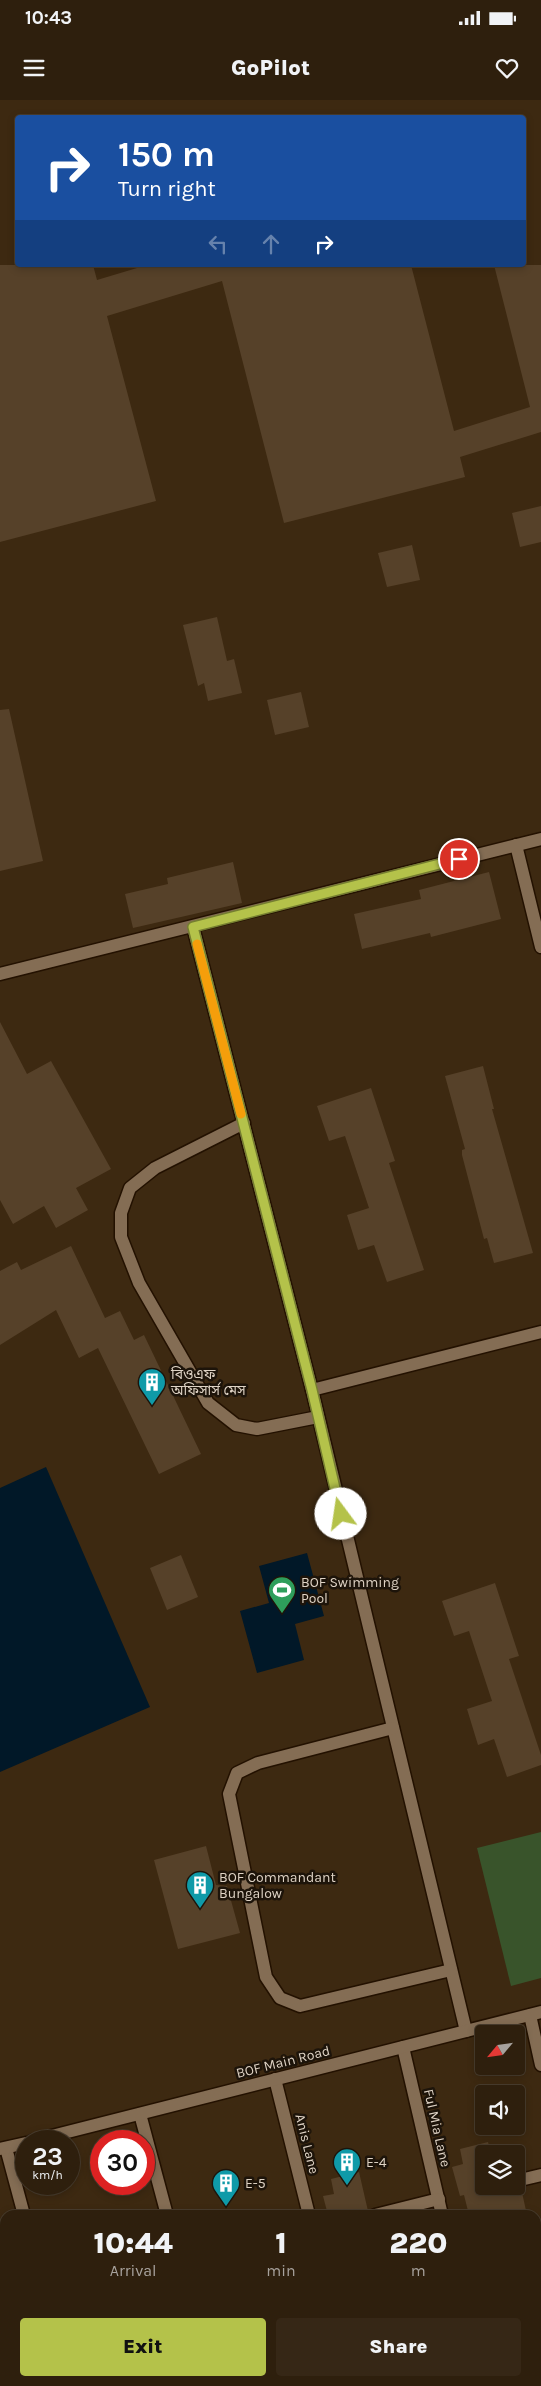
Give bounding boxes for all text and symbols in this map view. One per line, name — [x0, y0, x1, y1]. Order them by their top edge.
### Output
text: 10:43 — [25, 7, 72, 29]
icon: menu — [20, 54, 48, 82]
icon: heart — [493, 54, 521, 82]
text: GoPilot — [231, 55, 310, 81]
text: 150 m — [118, 134, 215, 175]
icon: right — [35, 135, 100, 200]
text: Turn right — [118, 176, 216, 202]
icon: left — [204, 230, 232, 258]
icon: ahead — [257, 230, 285, 258]
icon: right — [310, 230, 338, 258]
pin — [438, 838, 480, 880]
icon: arrive — [445, 845, 473, 873]
place label: বিওএফ অফিসার্স মেস — [170, 1366, 246, 1399]
building icon: বিওএফ অফিসার্স মেস — [137, 1367, 167, 1406]
position arrow — [314, 1487, 366, 1539]
place label: BOF Swimming Pool — [301, 1574, 399, 1607]
sports icon: BOF Swimming Pool — [267, 1575, 297, 1614]
place label: BOF Commandant Bungalow — [219, 1869, 336, 1902]
building icon: BOF Commandant Bungalow — [185, 1870, 215, 1909]
north arrow — [475, 2025, 525, 2075]
map controls — [475, 2025, 525, 2195]
street label: BOF Main Road — [234, 2042, 332, 2082]
button: sound — [475, 2085, 525, 2135]
street label: Ful Mia Lane — [420, 2087, 454, 2169]
street label: Anis Lane — [291, 2112, 323, 2176]
speed limit sign: 30 — [90, 2130, 155, 2195]
text: 23 — [32, 2142, 63, 2171]
button: layers — [475, 2145, 525, 2195]
building icon: E-4 — [332, 2147, 362, 2186]
place label: E-4 — [366, 2154, 387, 2171]
text: km/h — [32, 2168, 63, 2182]
building icon: E-5 — [211, 2168, 241, 2207]
place label: E-5 — [245, 2175, 266, 2192]
text: 10:44 — [94, 2225, 173, 2261]
text: 1 — [275, 2225, 287, 2261]
text: 220 — [389, 2225, 447, 2261]
text: Arrival — [110, 2261, 157, 2280]
text: min — [266, 2261, 296, 2280]
text: m — [411, 2261, 426, 2280]
button: Exit — [20, 2318, 266, 2376]
button: Share — [276, 2318, 521, 2376]

